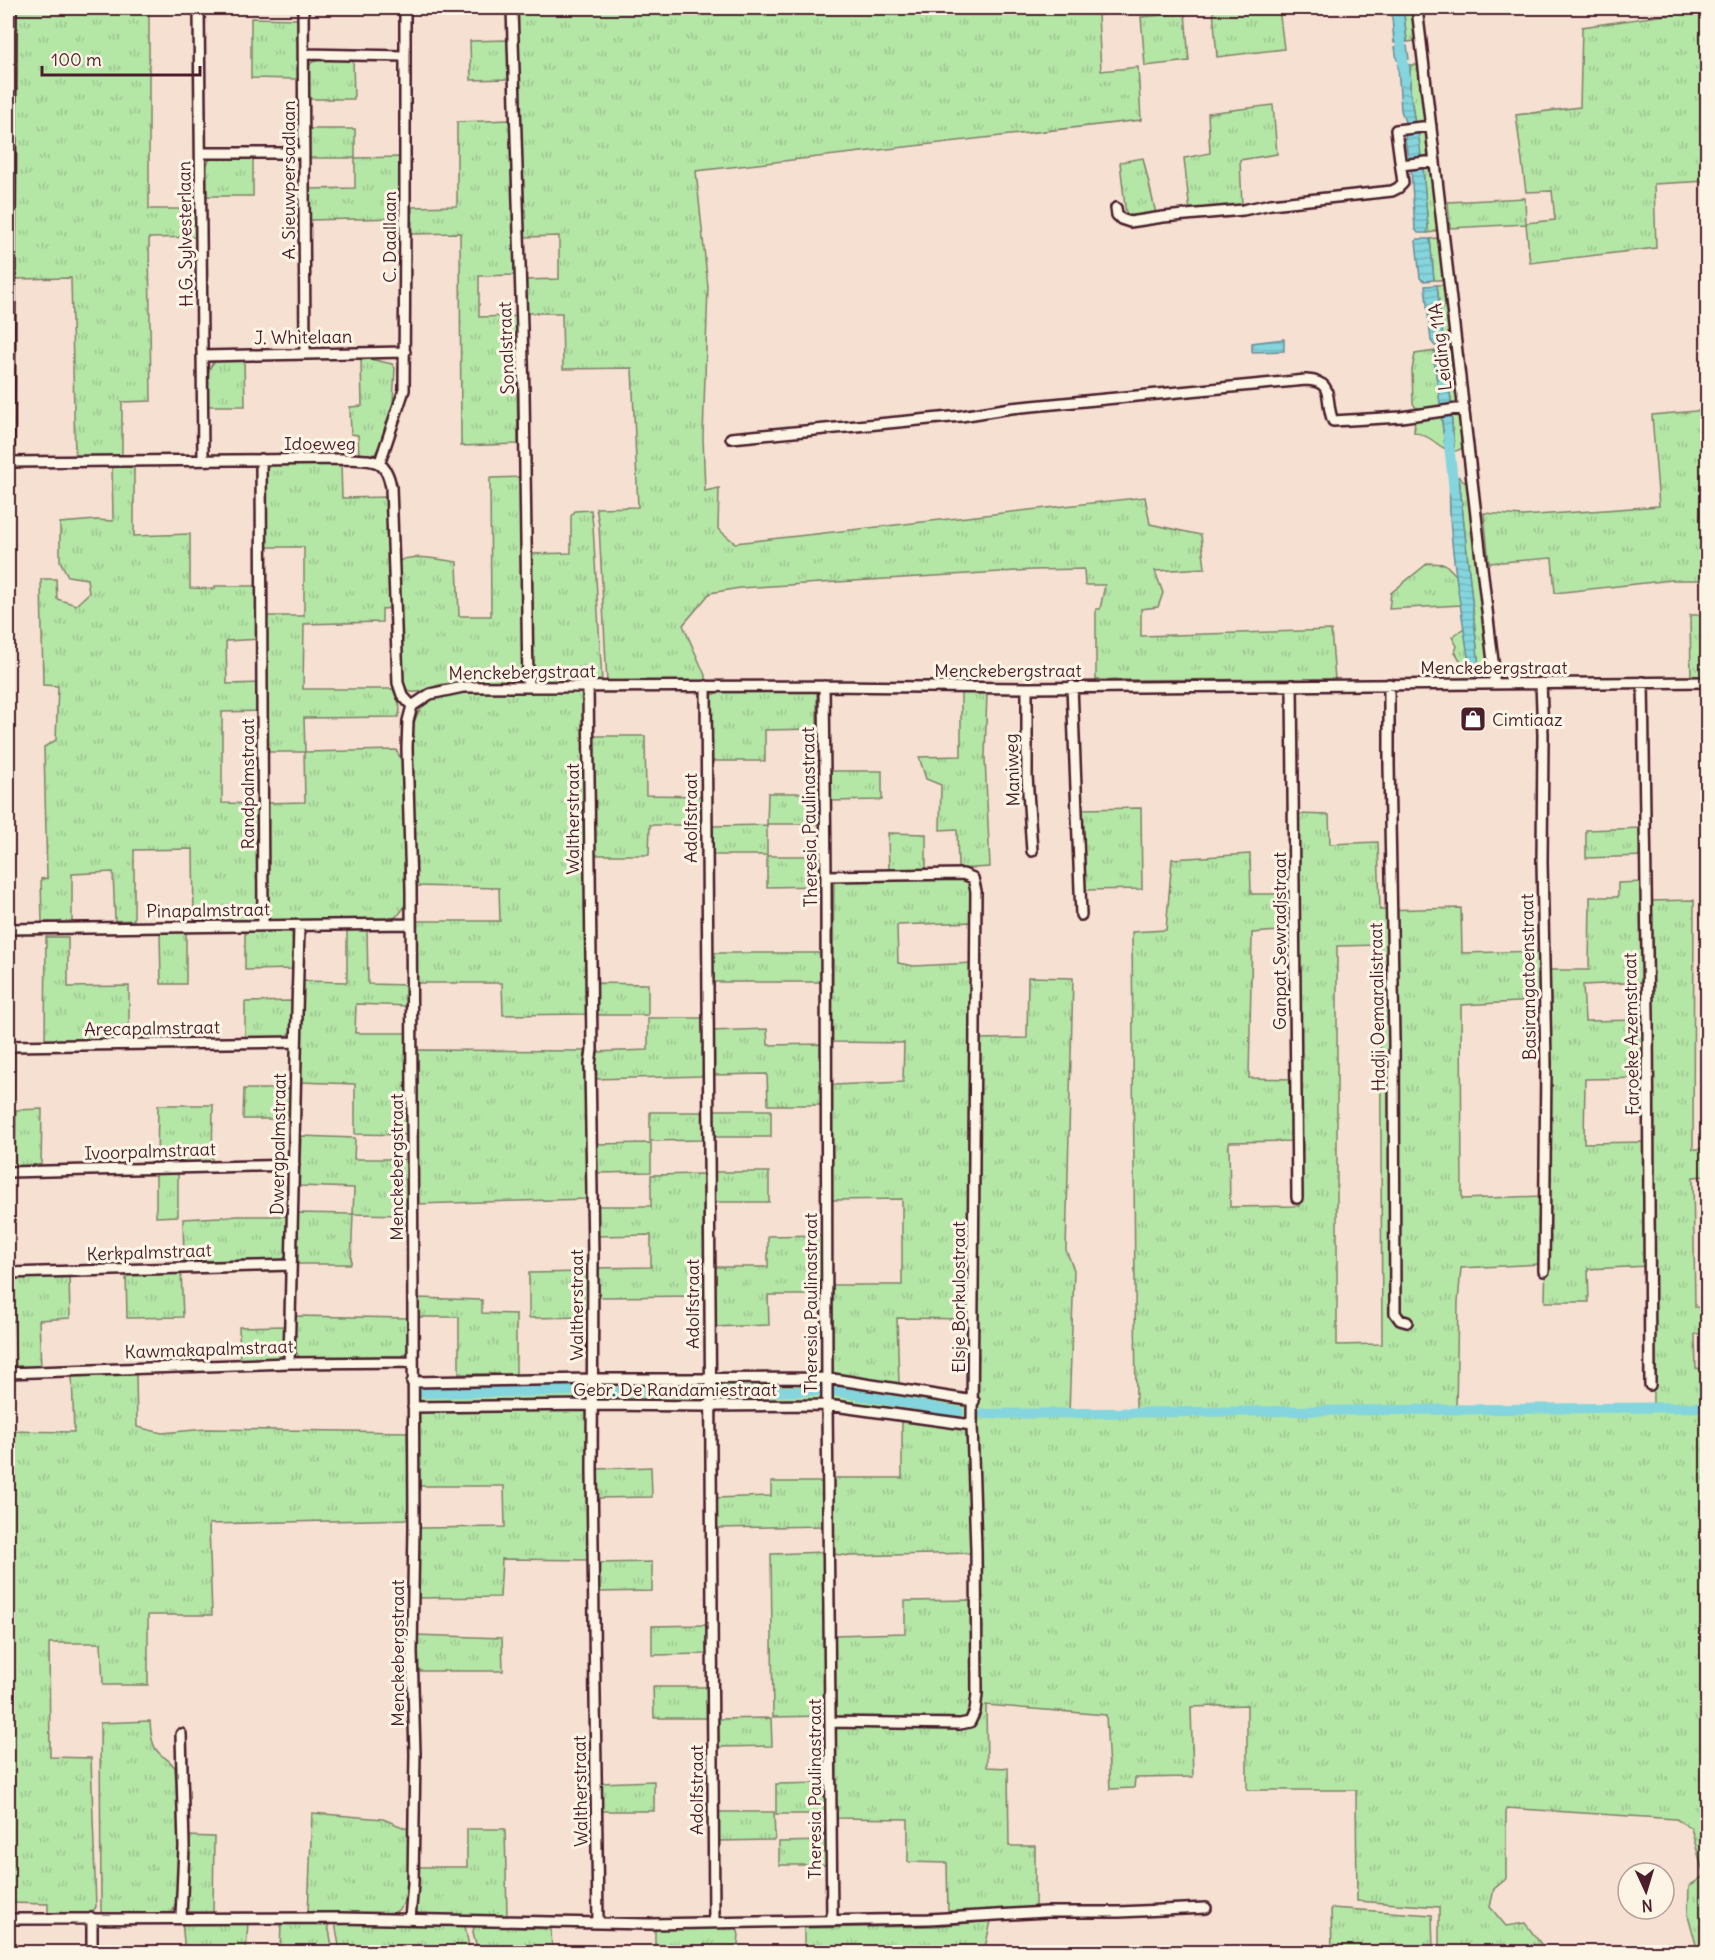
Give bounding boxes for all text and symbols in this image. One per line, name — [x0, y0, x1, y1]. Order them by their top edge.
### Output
scale bar — [42, 39, 200, 77]
text: 100 m — [51, 48, 102, 71]
street label: A. Sieuwpersadlaan — [277, 100, 300, 260]
street label: H.G. Sylvesterlaan — [172, 161, 198, 307]
street label: C. Daallaan — [378, 191, 401, 283]
street label: Sonalstraat — [493, 301, 519, 395]
street label: Leiding 11A — [1423, 302, 1457, 392]
street label: J. Whitelaan — [254, 325, 352, 349]
street label: Idoeweg — [284, 432, 356, 455]
street label: Menckebergstraat — [1420, 656, 1568, 679]
street label: Menckebergstraat — [448, 659, 596, 685]
street label: Menckebergstraat — [934, 659, 1082, 682]
shop icon: Cimtiaaz — [1458, 704, 1488, 734]
place label: Cimtiaaz — [1492, 708, 1563, 731]
street label: Randpalmstraat — [236, 719, 259, 849]
street label: Theresia Paulinastraat — [796, 727, 822, 907]
street label: Maniweg — [999, 733, 1025, 807]
street label: Waltherstraat — [561, 763, 584, 875]
street label: Adolfstraat — [679, 773, 702, 863]
street label: Ganpat Sewradjstraat — [1268, 852, 1291, 1030]
street label: Basirangatoenstraat — [1515, 893, 1541, 1061]
street label: Pinapalmstraat — [146, 897, 270, 923]
street label: Hadji Oemaralistraat — [1364, 922, 1390, 1092]
street label: Faroeke Azemstraat — [1618, 952, 1644, 1116]
street label: Arecapalmstraat — [84, 1015, 220, 1041]
street label: Dwergpalmstraat — [265, 1073, 291, 1215]
street label: Menckebergstraat — [385, 1093, 408, 1241]
street label: Ivoorpalmstraat — [84, 1137, 216, 1165]
street label: Theresia Paulinastraat — [799, 1213, 822, 1393]
street label: Elsje Borkulostraat — [947, 1221, 970, 1373]
street label: Kerkpalmstraat — [86, 1238, 212, 1266]
street label: Waltherstraat — [565, 1249, 588, 1361]
street label: Adolfstraat — [681, 1259, 704, 1349]
street label: Kawmakapalmstraat — [124, 1335, 294, 1363]
street label: Gebr. De Randamiestraat — [573, 1378, 777, 1401]
street label: Menckebergstraat — [386, 1579, 409, 1727]
street label: Theresia Paulinastraat — [803, 1699, 826, 1879]
street label: Waltherstraat — [568, 1735, 592, 1847]
street label: Adolfstraat — [685, 1745, 708, 1835]
north arrow — [1616, 1861, 1676, 1921]
text: N — [1641, 1896, 1653, 1916]

